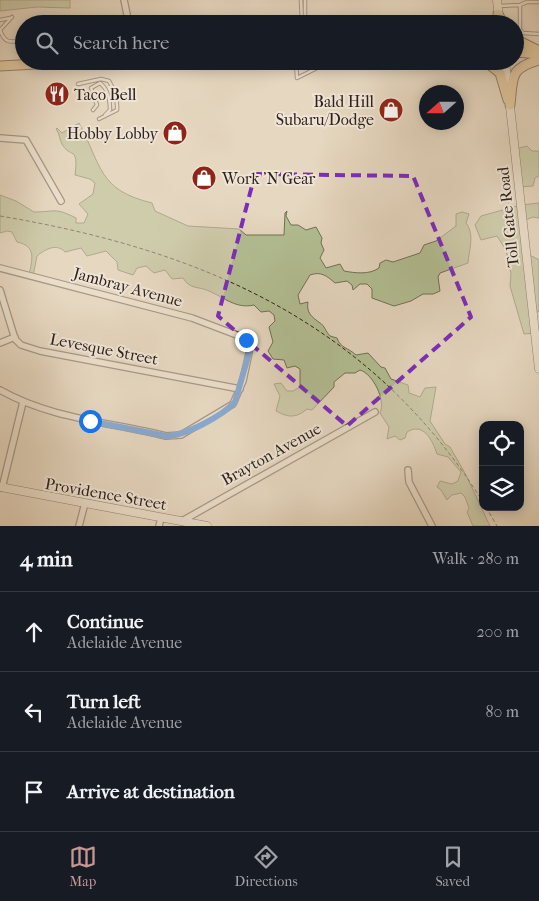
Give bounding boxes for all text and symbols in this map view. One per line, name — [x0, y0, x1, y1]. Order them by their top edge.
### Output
search box — [15, 15, 524, 70]
icon: search — [33, 29, 61, 57]
text: Search here — [73, 32, 169, 54]
restaurant icon: Taco Bell — [44, 81, 70, 107]
place label: Taco Bell — [74, 85, 137, 104]
north arrow — [419, 85, 464, 130]
place label: Bald Hill Subaru/Dodge — [276, 92, 375, 129]
shop icon: Bald Hill Subaru/Dodge — [378, 97, 404, 123]
shop icon: Hobby Lobby — [162, 120, 188, 146]
place label: Hobby Lobby — [67, 124, 158, 143]
shop icon: Work 'N Gear — [191, 165, 217, 191]
street label: Toll Gate Road — [493, 166, 523, 268]
place label: Work 'N Gear — [221, 169, 316, 188]
street label: Jambray Avenue — [69, 263, 185, 311]
street label: Levesque Street — [48, 329, 160, 369]
route end — [235, 329, 258, 352]
route start — [79, 410, 102, 433]
street label: Brayton Avenue — [218, 419, 324, 489]
map controls — [479, 421, 524, 511]
button: locate — [479, 421, 524, 466]
button: layers — [479, 466, 524, 511]
street label: Providence Street — [44, 474, 169, 514]
text: 4 min — [20, 547, 73, 571]
text: Walk · 280 m — [432, 549, 519, 568]
text: Continue — [67, 611, 143, 633]
icon: ahead — [20, 618, 48, 646]
text: 200 m — [476, 622, 519, 641]
text: Adelaide Avenue — [67, 633, 182, 652]
text: Turn left — [67, 691, 141, 713]
icon: left — [20, 698, 48, 726]
text: 80 m — [485, 702, 519, 721]
text: Adelaide Avenue — [67, 713, 182, 732]
icon: arrive — [20, 778, 48, 806]
text: Arrive at destination — [67, 781, 235, 803]
tab: Map — [69, 843, 97, 890]
tab: Directions — [235, 843, 298, 890]
tab: Saved — [435, 843, 470, 890]

